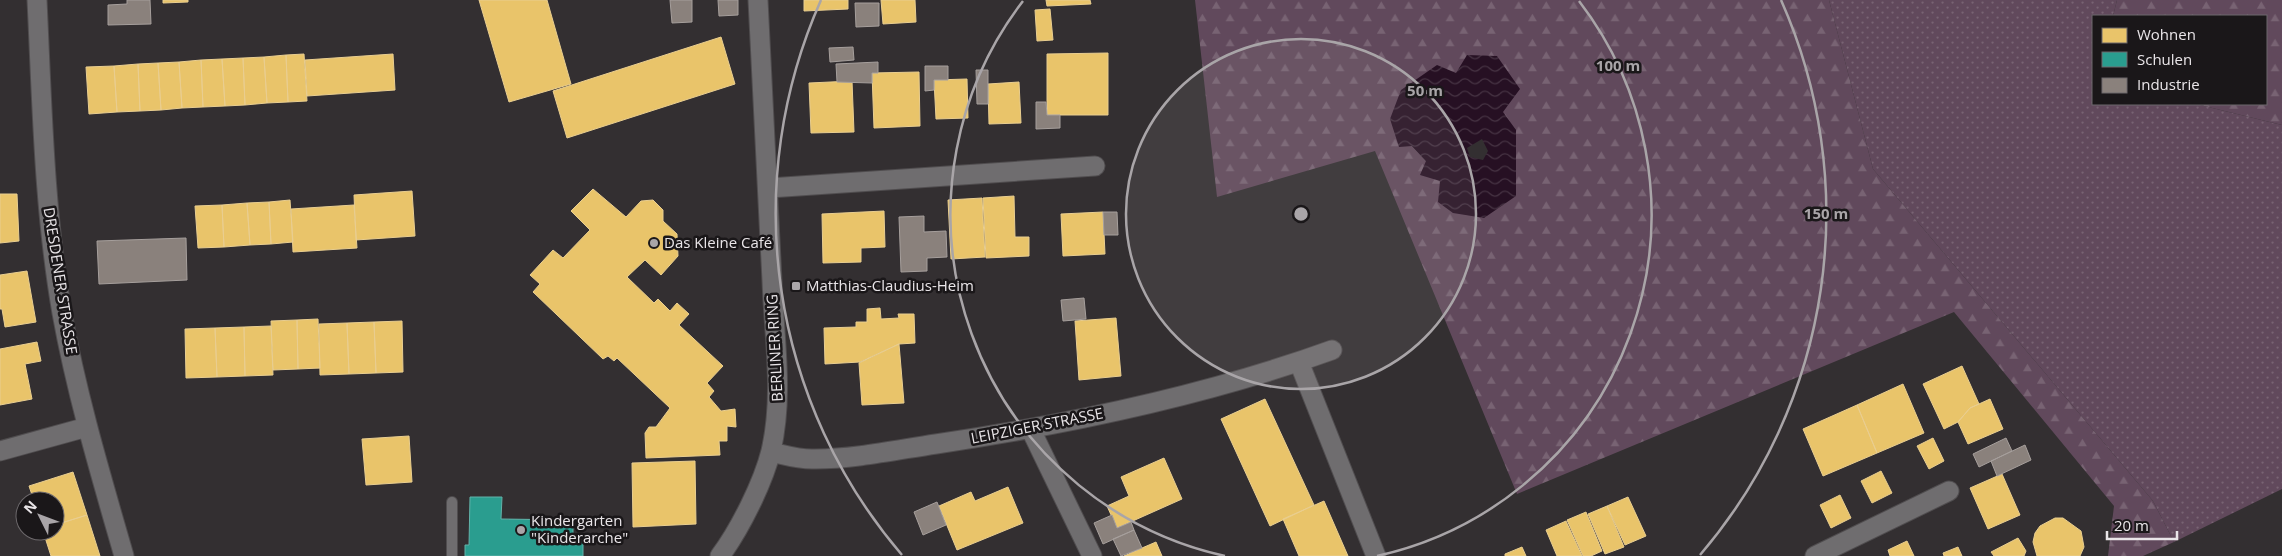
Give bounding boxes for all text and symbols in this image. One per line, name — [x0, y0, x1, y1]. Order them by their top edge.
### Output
legend — [2092, 15, 2267, 105]
text: Wohnen — [2137, 24, 2196, 44]
text: Schulen — [2137, 49, 2192, 69]
text: 100 m — [1596, 55, 1640, 75]
text: Industrie — [2137, 74, 2200, 94]
text: 50 m — [1407, 80, 1443, 100]
text: 150 m — [1804, 203, 1848, 223]
centre of rings — [1292, 205, 1310, 223]
street label: DRESDENER STRASSE — [39, 206, 82, 356]
place label: Das Kleine Café — [664, 232, 772, 252]
marker: Das Kleine Café — [648, 237, 660, 249]
place label: Matthias-Claudius-Heim — [806, 275, 974, 295]
marker: Matthias-Claudius-Heim — [790, 280, 802, 292]
street label: BERLINER RING — [761, 294, 787, 402]
street label: LEIPZIGER STRASSE — [969, 402, 1105, 448]
north arrow — [15, 491, 65, 541]
text: N — [19, 496, 41, 518]
scale bar — [2107, 508, 2177, 540]
place label: Kindergarten "Kinderarche" — [531, 510, 628, 547]
text: 20 m — [2114, 515, 2149, 535]
marker: Kindergarten "Kinderarche" — [515, 524, 527, 536]

